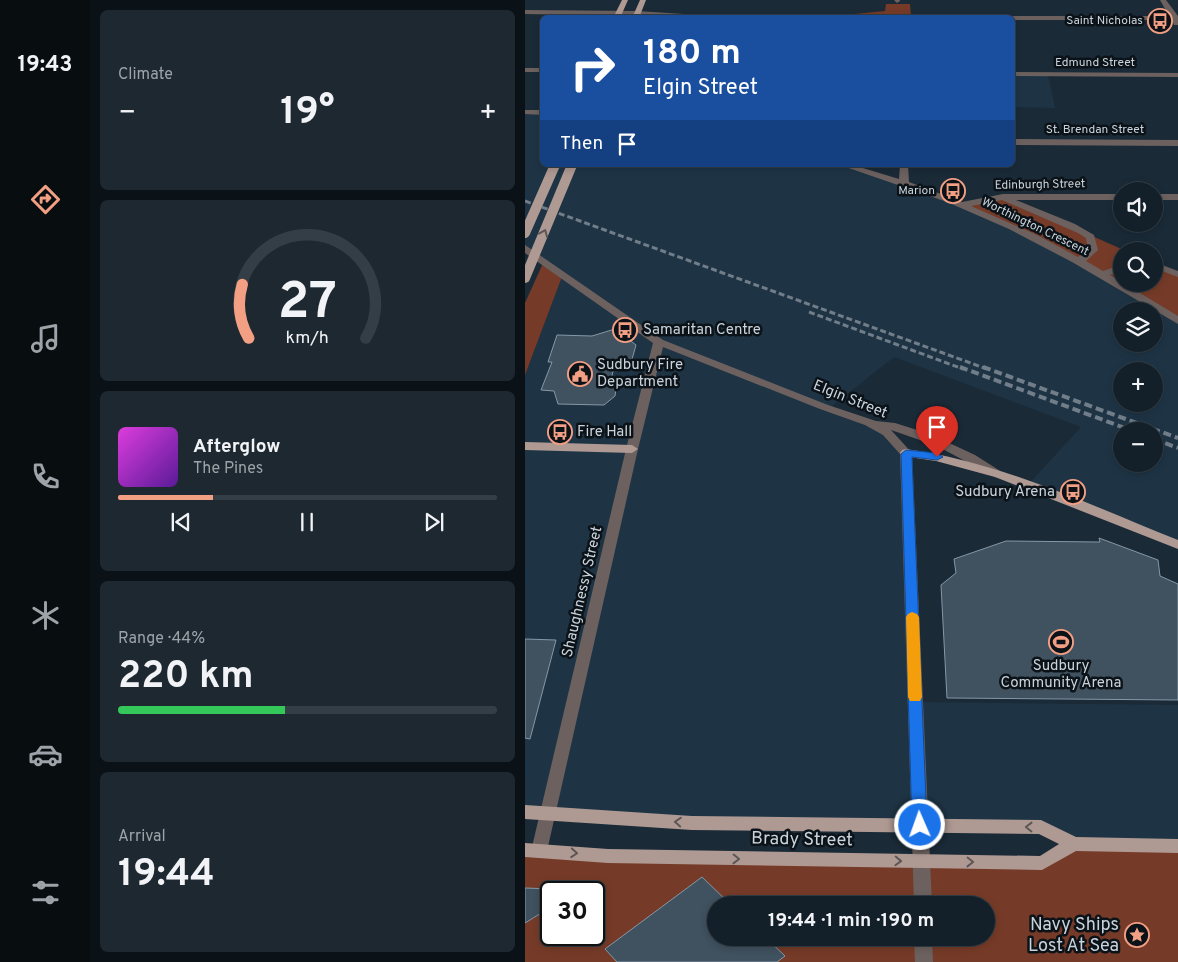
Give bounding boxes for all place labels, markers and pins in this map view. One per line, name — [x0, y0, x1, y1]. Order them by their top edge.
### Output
bus stop icon: Saint Nicholas — [1147, 8, 1173, 34]
place label: Saint Nicholas — [1066, 13, 1143, 29]
bus stop icon: Marion — [940, 178, 966, 204]
place label: Marion — [898, 183, 935, 199]
bus stop icon: Samaritan Centre — [612, 317, 638, 343]
place label: Samaritan Centre — [643, 321, 761, 340]
place label: Sudbury Fire Department — [597, 356, 683, 392]
public building icon: Sudbury Fire Department — [567, 361, 593, 387]
pin — [916, 406, 958, 457]
bus stop icon: Fire Hall — [547, 419, 573, 445]
place label: Fire Hall — [577, 423, 632, 442]
bus stop icon: Sudbury Arena — [1060, 479, 1086, 505]
place label: Sudbury Arena — [955, 483, 1055, 502]
sports icon: Sudbury Community Arena — [1048, 629, 1074, 655]
place label: Sudbury Community Arena — [1000, 657, 1122, 693]
place label: Navy Ships Lost At Sea — [1028, 914, 1119, 958]
place icon: Navy Ships Lost At Sea — [1124, 922, 1150, 948]

